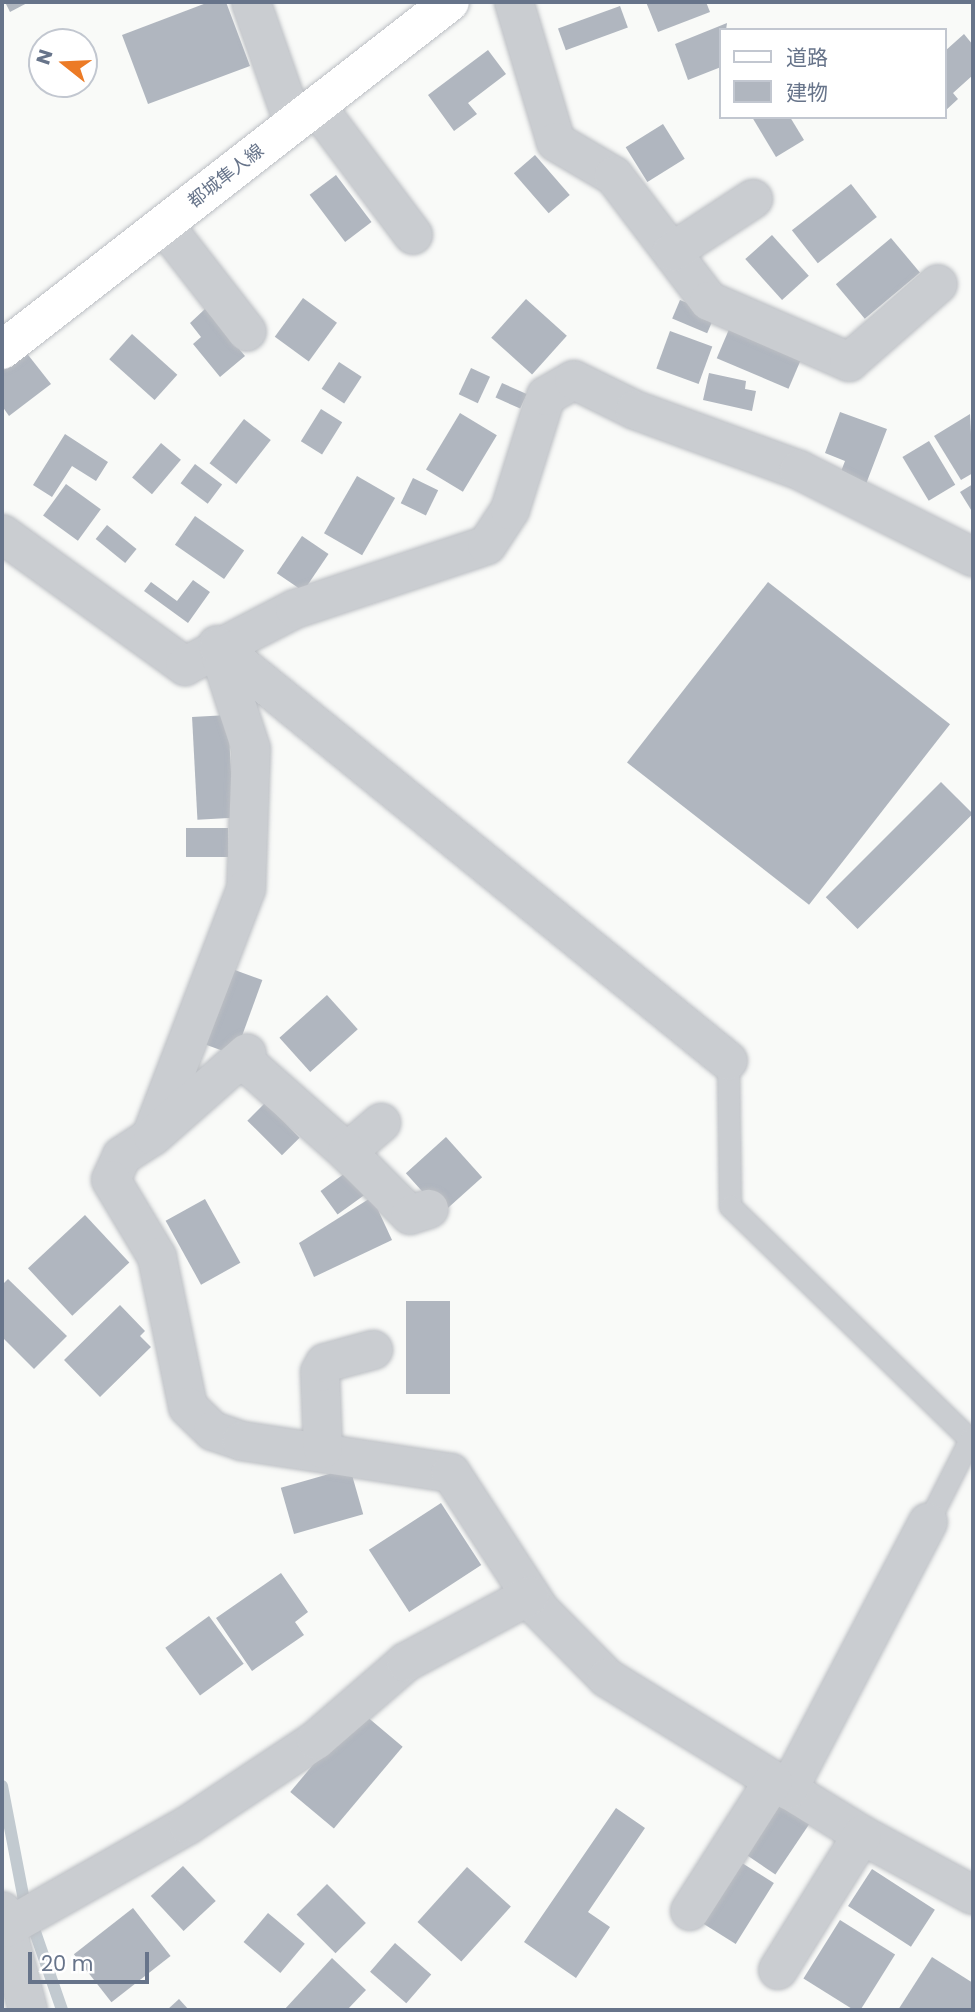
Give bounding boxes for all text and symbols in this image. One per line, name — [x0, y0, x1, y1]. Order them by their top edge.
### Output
north arrow — [28, 28, 98, 98]
legend — [720, 28, 947, 119]
text: 道路 — [786, 43, 828, 72]
text: N — [29, 46, 60, 68]
text: 建物 — [786, 78, 828, 107]
street label: 都城隼人線 — [184, 140, 268, 212]
scale bar — [32, 1938, 152, 1982]
text: 20 m — [41, 1949, 94, 1978]

